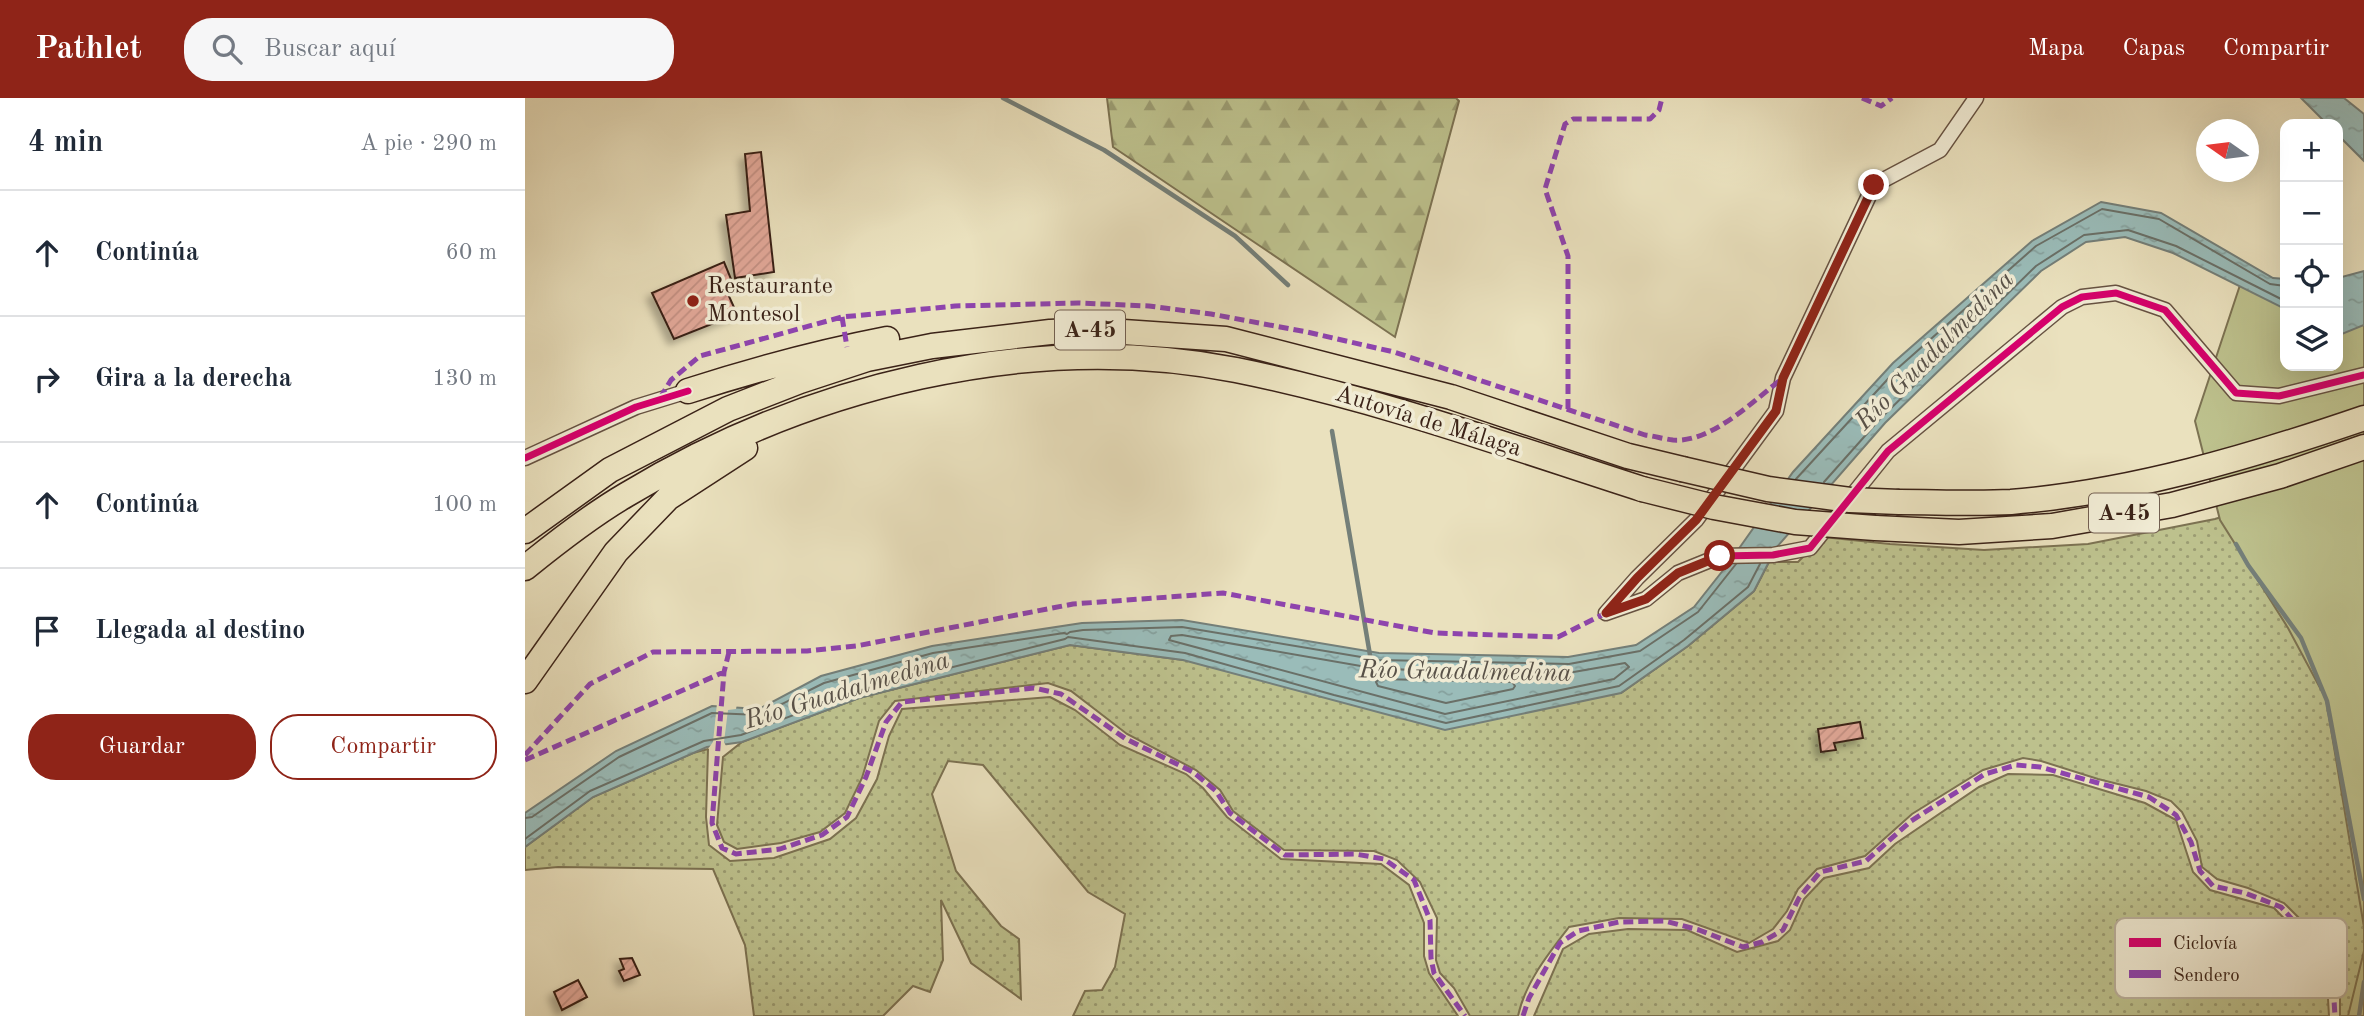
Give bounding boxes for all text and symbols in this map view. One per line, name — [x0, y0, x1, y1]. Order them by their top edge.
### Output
search box — [184, 18, 674, 81]
icon: search — [208, 30, 246, 68]
text: Pathlet — [35, 33, 142, 66]
text: Buscar aquí — [264, 36, 396, 62]
text: Mapa — [2028, 37, 2084, 61]
text: Capas — [2122, 37, 2185, 61]
text: Compartir — [2223, 37, 2329, 61]
north arrow — [2196, 119, 2259, 182]
map controls — [2280, 119, 2343, 371]
button: + — [2280, 119, 2343, 182]
text: 4 min — [28, 128, 103, 158]
text: A pie · 290 m — [360, 132, 497, 155]
route end — [1858, 169, 1889, 200]
button: − — [2280, 182, 2343, 245]
icon: ahead — [28, 234, 66, 272]
text: Continúa — [95, 240, 199, 266]
text: 60 m — [446, 241, 497, 264]
button: locate — [2280, 245, 2343, 308]
water label: Río Guadalmedina — [1850, 266, 2020, 436]
place label: Restaurante Montesol — [707, 275, 833, 327]
marker: Restaurante Montesol — [685, 293, 701, 309]
button: layers — [2280, 308, 2343, 371]
road number: A-45 — [1055, 311, 1125, 350]
icon: right — [28, 360, 66, 398]
text: Gira a la derecha — [95, 366, 292, 392]
text: 130 m — [432, 367, 497, 390]
street label: Autovía de Málaga — [1332, 382, 1524, 462]
icon: ahead — [28, 486, 66, 524]
text: Continúa — [95, 492, 199, 518]
text: 100 m — [432, 493, 497, 516]
road number: A-45 — [2089, 494, 2159, 532]
route start — [1704, 540, 1735, 571]
icon: arrive — [28, 612, 66, 650]
text: Llegada al destino — [95, 618, 305, 644]
water label: Río Guadalmedina — [740, 647, 953, 735]
water label: Río Guadalmedina — [1357, 657, 1572, 687]
button: Guardar — [28, 714, 256, 780]
button: Compartir — [270, 714, 497, 780]
legend — [2115, 918, 2347, 998]
text: Ciclovía — [2173, 935, 2238, 954]
text: Sendero — [2173, 967, 2240, 986]

